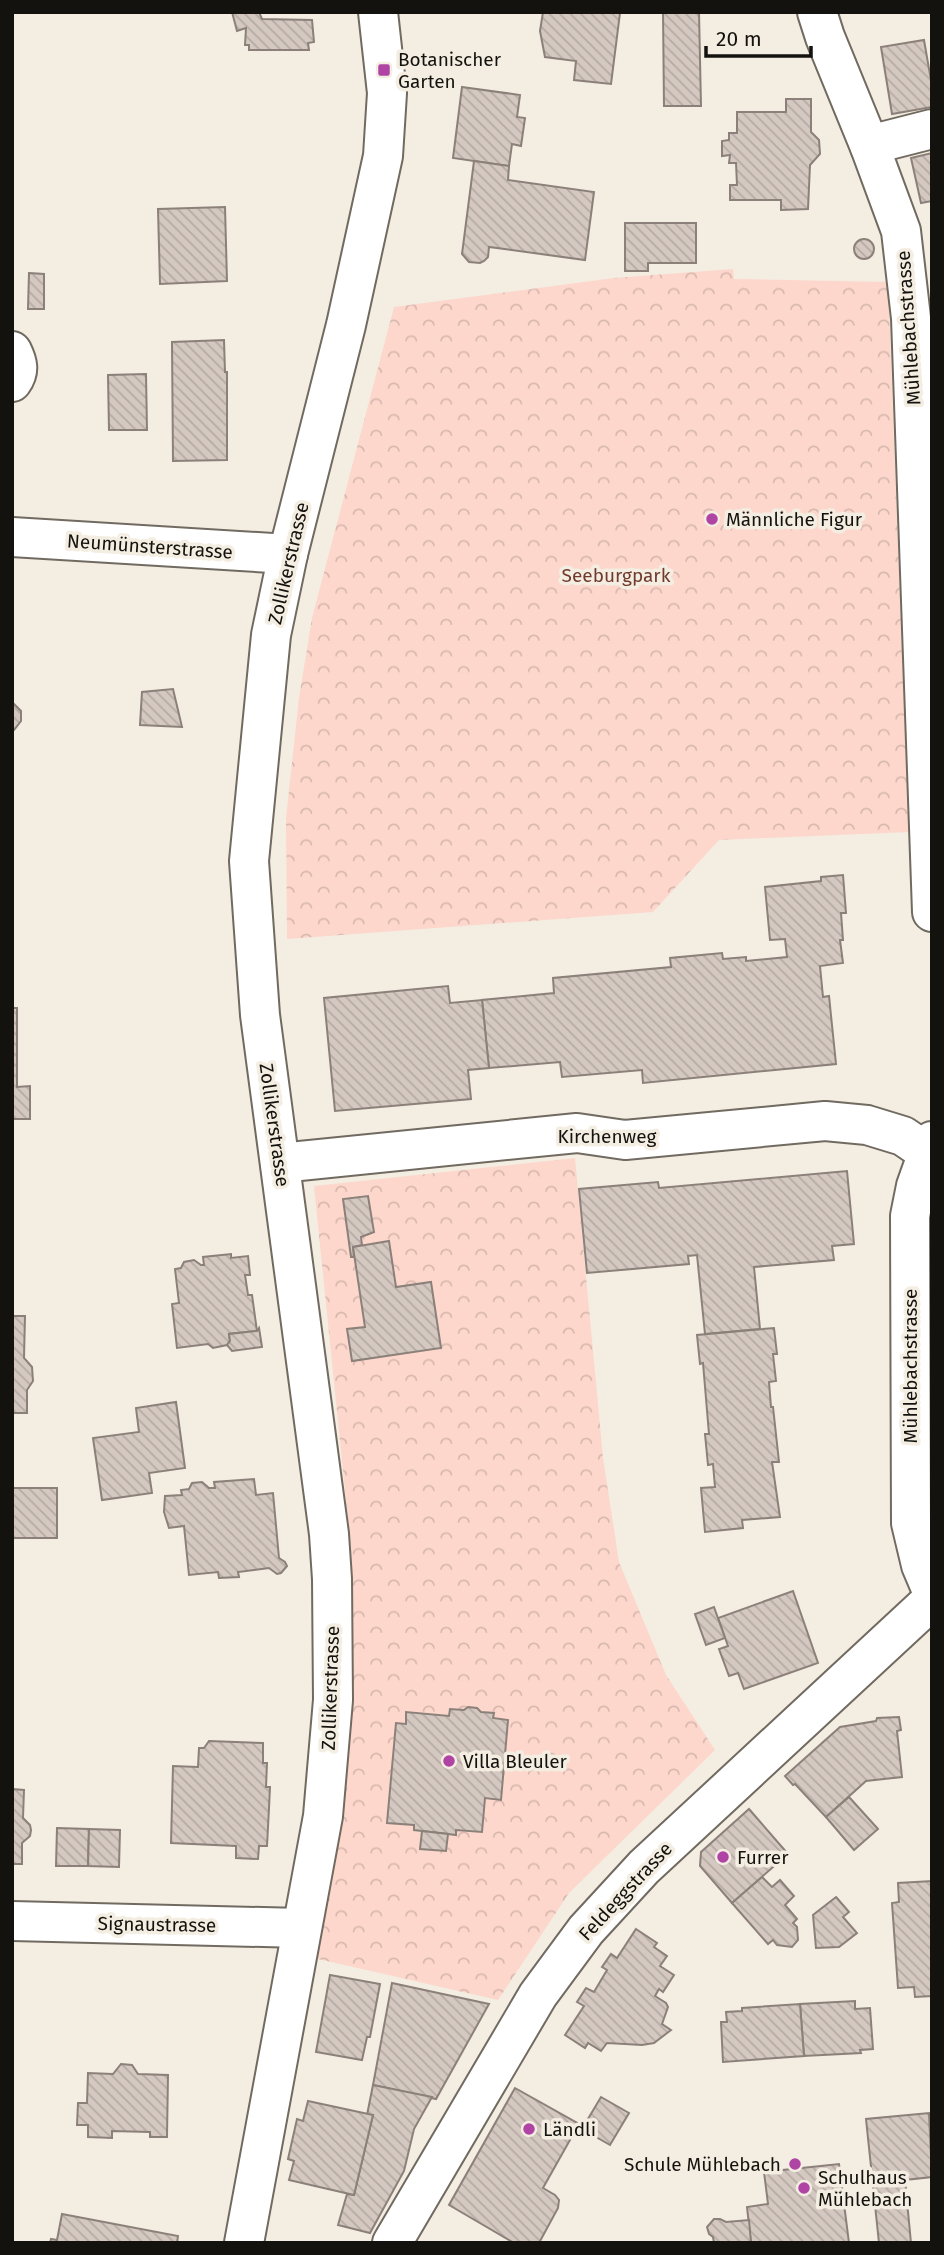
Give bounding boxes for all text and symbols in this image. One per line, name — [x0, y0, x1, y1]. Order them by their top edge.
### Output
scale bar — [706, 14, 811, 58]
text: 20 m — [716, 26, 762, 52]
place label: Botanischer Garten — [398, 48, 502, 93]
marker: Botanischer Garten — [376, 62, 392, 78]
street label: Mühlebachstrasse — [892, 250, 925, 406]
street label: Zollikerstrasse — [263, 500, 314, 626]
place label: Männliche Figur — [726, 508, 863, 531]
marker: Männliche Figur — [704, 511, 720, 527]
street label: Neumünsterstrasse — [66, 529, 234, 564]
park label: Seeburgpark — [562, 564, 671, 587]
street label: Zollikerstrasse — [254, 1062, 295, 1188]
street label: Kirchenweg — [558, 1125, 657, 1148]
street label: Mühlebachstrasse — [899, 1289, 922, 1443]
street label: Zollikerstrasse — [317, 1625, 344, 1751]
place label: Villa Bleuler — [463, 1750, 568, 1773]
marker: Villa Bleuler — [441, 1753, 457, 1769]
street label: Feldeggstrasse — [574, 1837, 677, 1945]
place label: Furrer — [737, 1846, 789, 1869]
marker: Furrer — [715, 1849, 731, 1865]
street label: Signaustrasse — [98, 1912, 216, 1937]
place label: Ländli — [543, 2118, 596, 2141]
marker: Ländli — [521, 2121, 537, 2137]
place label: Schule Mühlebach — [624, 2153, 781, 2176]
marker: Schule Mühlebach — [787, 2156, 803, 2172]
place label: Schulhaus Mühlebach — [818, 2166, 912, 2211]
marker: Schulhaus Mühlebach — [796, 2180, 812, 2196]

